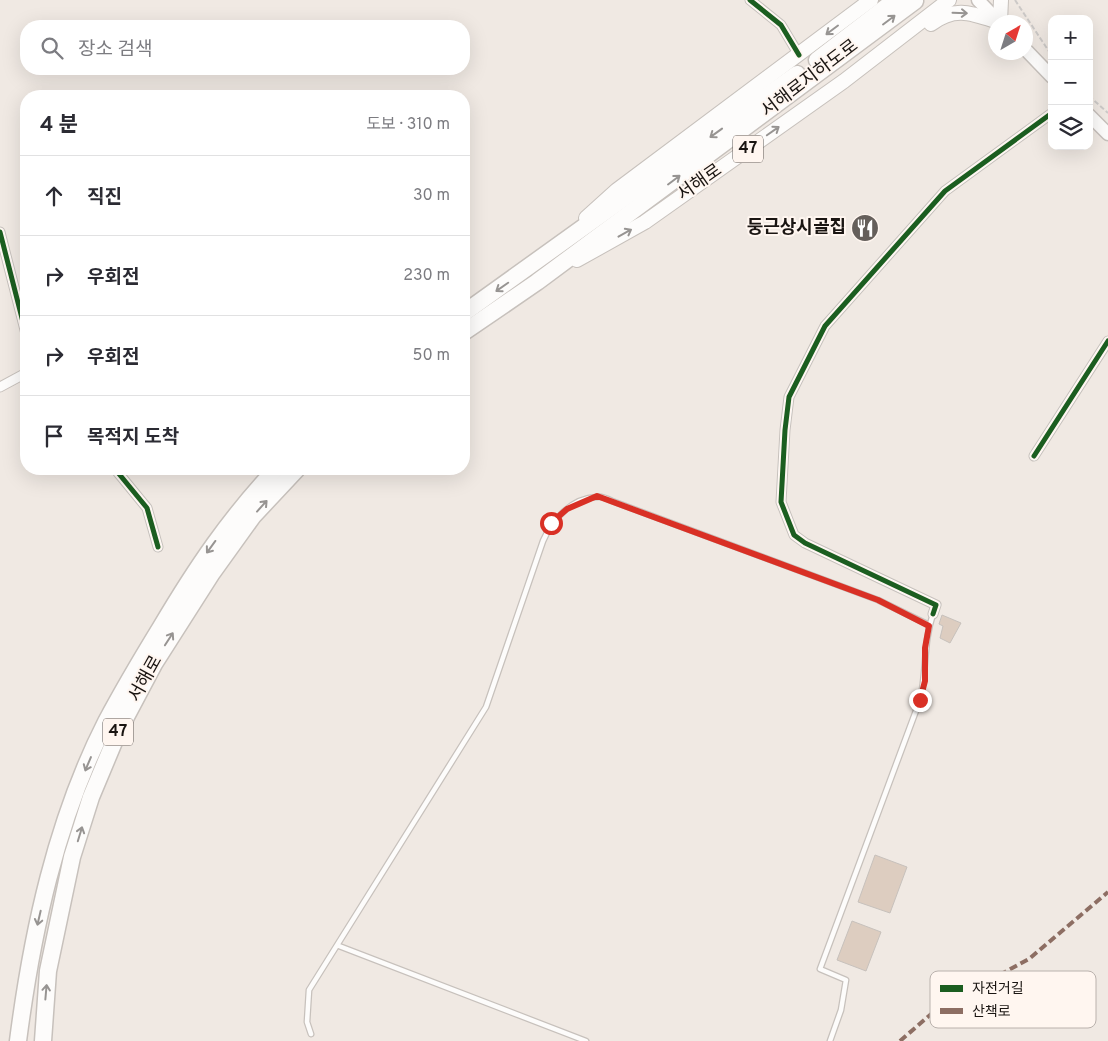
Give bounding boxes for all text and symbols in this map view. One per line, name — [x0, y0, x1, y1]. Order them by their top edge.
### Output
one-way arrow — [952, 9, 968, 18]
one-way arrow — [882, 15, 895, 26]
north arrow — [988, 15, 1033, 60]
map controls — [1048, 15, 1093, 150]
button: + — [1048, 15, 1093, 60]
search box — [20, 20, 470, 75]
one-way arrow — [826, 24, 839, 35]
icon: search — [38, 34, 66, 62]
street label: 서해로지하도로 — [757, 35, 863, 123]
text: 장소 검색 — [78, 38, 152, 62]
button: − — [1048, 60, 1093, 105]
button: layers — [1048, 105, 1093, 150]
text: 4 분 — [40, 112, 78, 139]
text: 도보 · 310 m — [366, 115, 450, 135]
one-way arrow — [766, 126, 780, 136]
one-way arrow — [709, 128, 723, 138]
road number: 47 — [733, 136, 763, 162]
street label: 서해로 — [673, 159, 727, 207]
one-way arrow — [667, 174, 680, 185]
icon: ahead — [40, 182, 68, 210]
text: 직진 — [87, 186, 122, 210]
text: 30 m — [413, 186, 450, 206]
restaurant icon: 둥근상시골집 — [850, 213, 880, 243]
place label: 둥근상시골집 — [747, 217, 846, 240]
one-way arrow — [617, 227, 632, 237]
icon: right — [40, 262, 68, 290]
text: 우회전 — [87, 266, 139, 290]
text: 230 m — [403, 266, 450, 286]
one-way arrow — [495, 282, 509, 292]
icon: right — [40, 342, 68, 370]
text: 우회전 — [87, 346, 139, 370]
text: 50 m — [413, 346, 450, 366]
icon: arrive — [40, 422, 68, 450]
text: 목적지 도착 — [87, 426, 179, 450]
one-way arrow — [257, 500, 268, 513]
route start — [540, 512, 563, 535]
one-way arrow — [206, 540, 216, 554]
one-way arrow — [164, 632, 175, 646]
street label: 서해로 — [124, 652, 168, 706]
route end — [909, 689, 932, 712]
road number: 47 — [103, 719, 133, 746]
one-way arrow — [83, 756, 93, 771]
one-way arrow — [75, 826, 85, 842]
one-way arrow — [34, 910, 43, 926]
legend — [930, 971, 1096, 1028]
text: 자전거길 — [972, 981, 1024, 998]
one-way arrow — [42, 985, 51, 1001]
text: 산책로 — [972, 1004, 1011, 1021]

